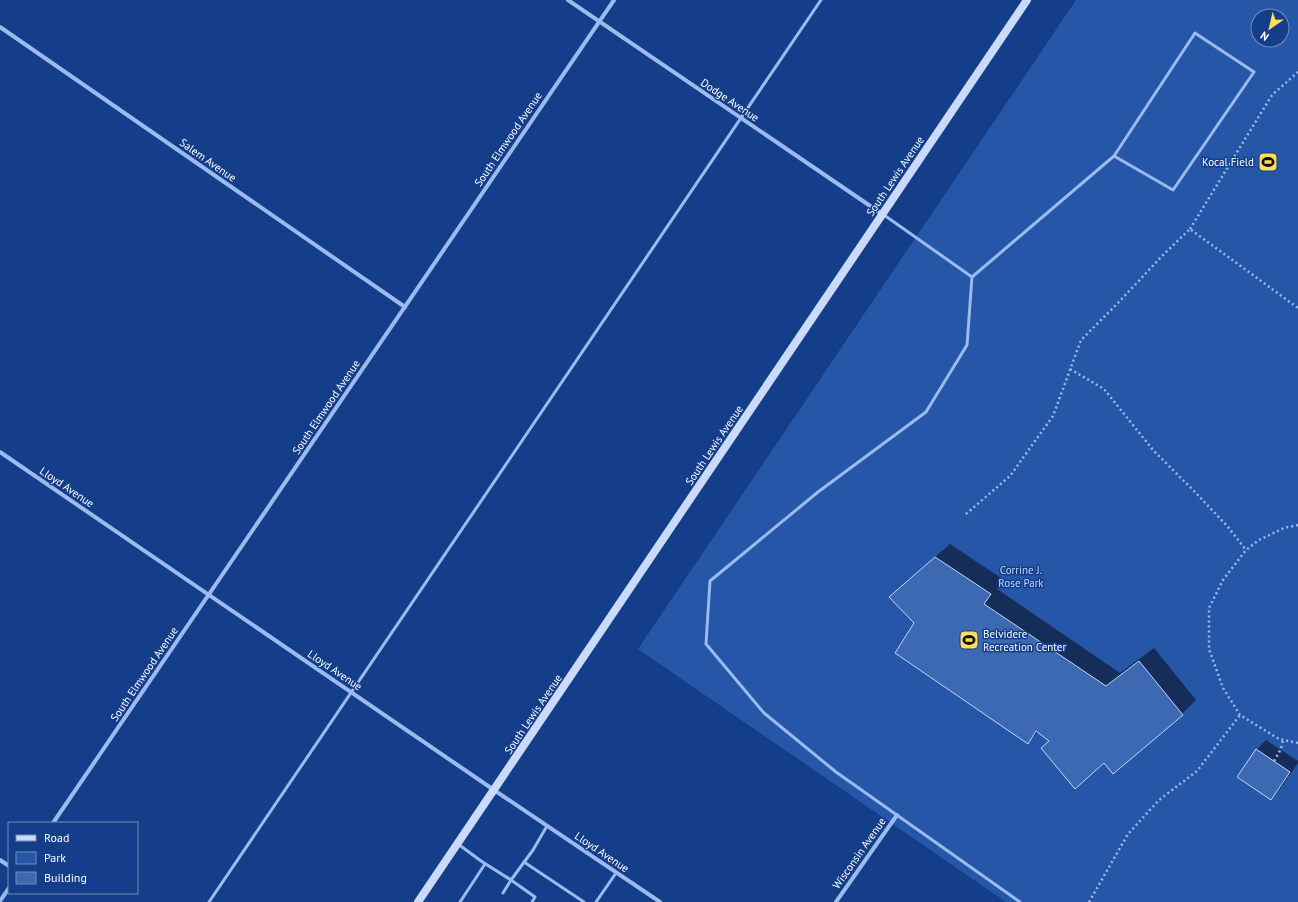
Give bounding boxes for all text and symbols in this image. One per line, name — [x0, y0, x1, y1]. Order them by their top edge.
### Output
north arrow — [1250, 8, 1290, 48]
text: N — [1257, 28, 1271, 44]
street label: Dodge Avenue — [698, 75, 762, 125]
street label: South Elmwood Avenue — [471, 89, 545, 189]
street label: South Lewis Avenue — [863, 133, 927, 219]
street label: Salem Avenue — [177, 135, 239, 185]
sports icon: Kocal Field — [1257, 151, 1279, 173]
place label: Kocal Field — [1202, 155, 1254, 169]
street label: South Elmwood Avenue — [289, 357, 363, 457]
street label: South Lewis Avenue — [682, 402, 746, 488]
street label: Lloyd Avenue — [37, 464, 97, 511]
park label: Corrine J. Rose Park — [998, 563, 1044, 590]
street label: South Elmwood Avenue — [107, 624, 181, 724]
place label: Belvidere Recreation Center — [983, 627, 1066, 654]
sports icon: Belvidere Recreation Center — [958, 629, 980, 651]
street label: Lloyd Avenue — [305, 647, 365, 694]
street label: South Lewis Avenue — [501, 671, 565, 757]
street label: Wisconsin Avenue — [829, 814, 889, 891]
legend — [8, 822, 138, 894]
street label: Lloyd Avenue — [572, 829, 632, 876]
text: Road — [44, 830, 69, 845]
text: Park — [44, 850, 66, 865]
text: Building — [44, 870, 87, 885]

